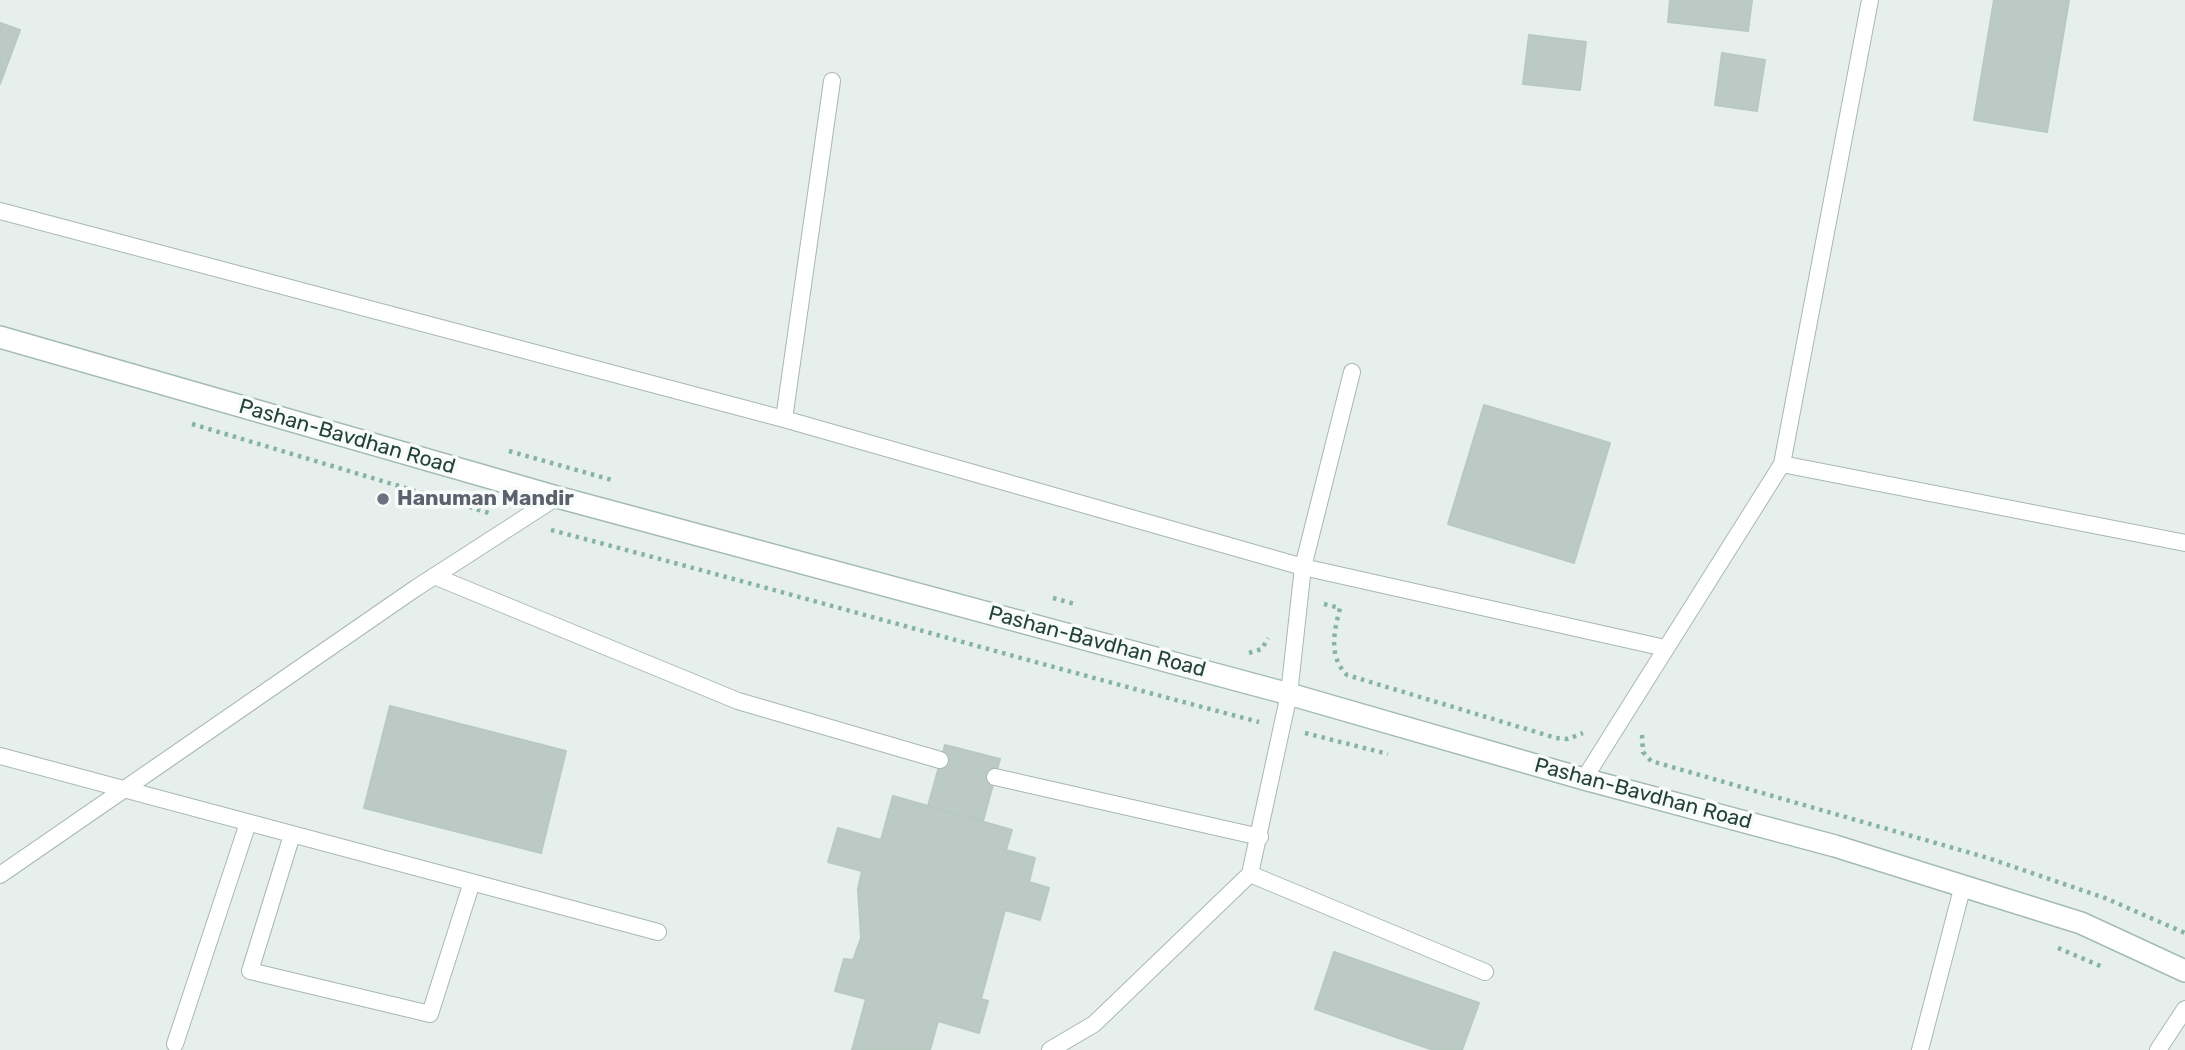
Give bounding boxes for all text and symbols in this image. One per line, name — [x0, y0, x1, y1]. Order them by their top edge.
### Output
street label: Pashan-Bavdhan Road — [236, 394, 458, 480]
place label: Hanuman Mandir — [397, 486, 574, 512]
marker: Hanuman Mandir — [375, 491, 391, 507]
street label: Pashan-Bavdhan Road — [986, 601, 1208, 683]
street label: Pashan-Bavdhan Road — [1532, 753, 1754, 835]

